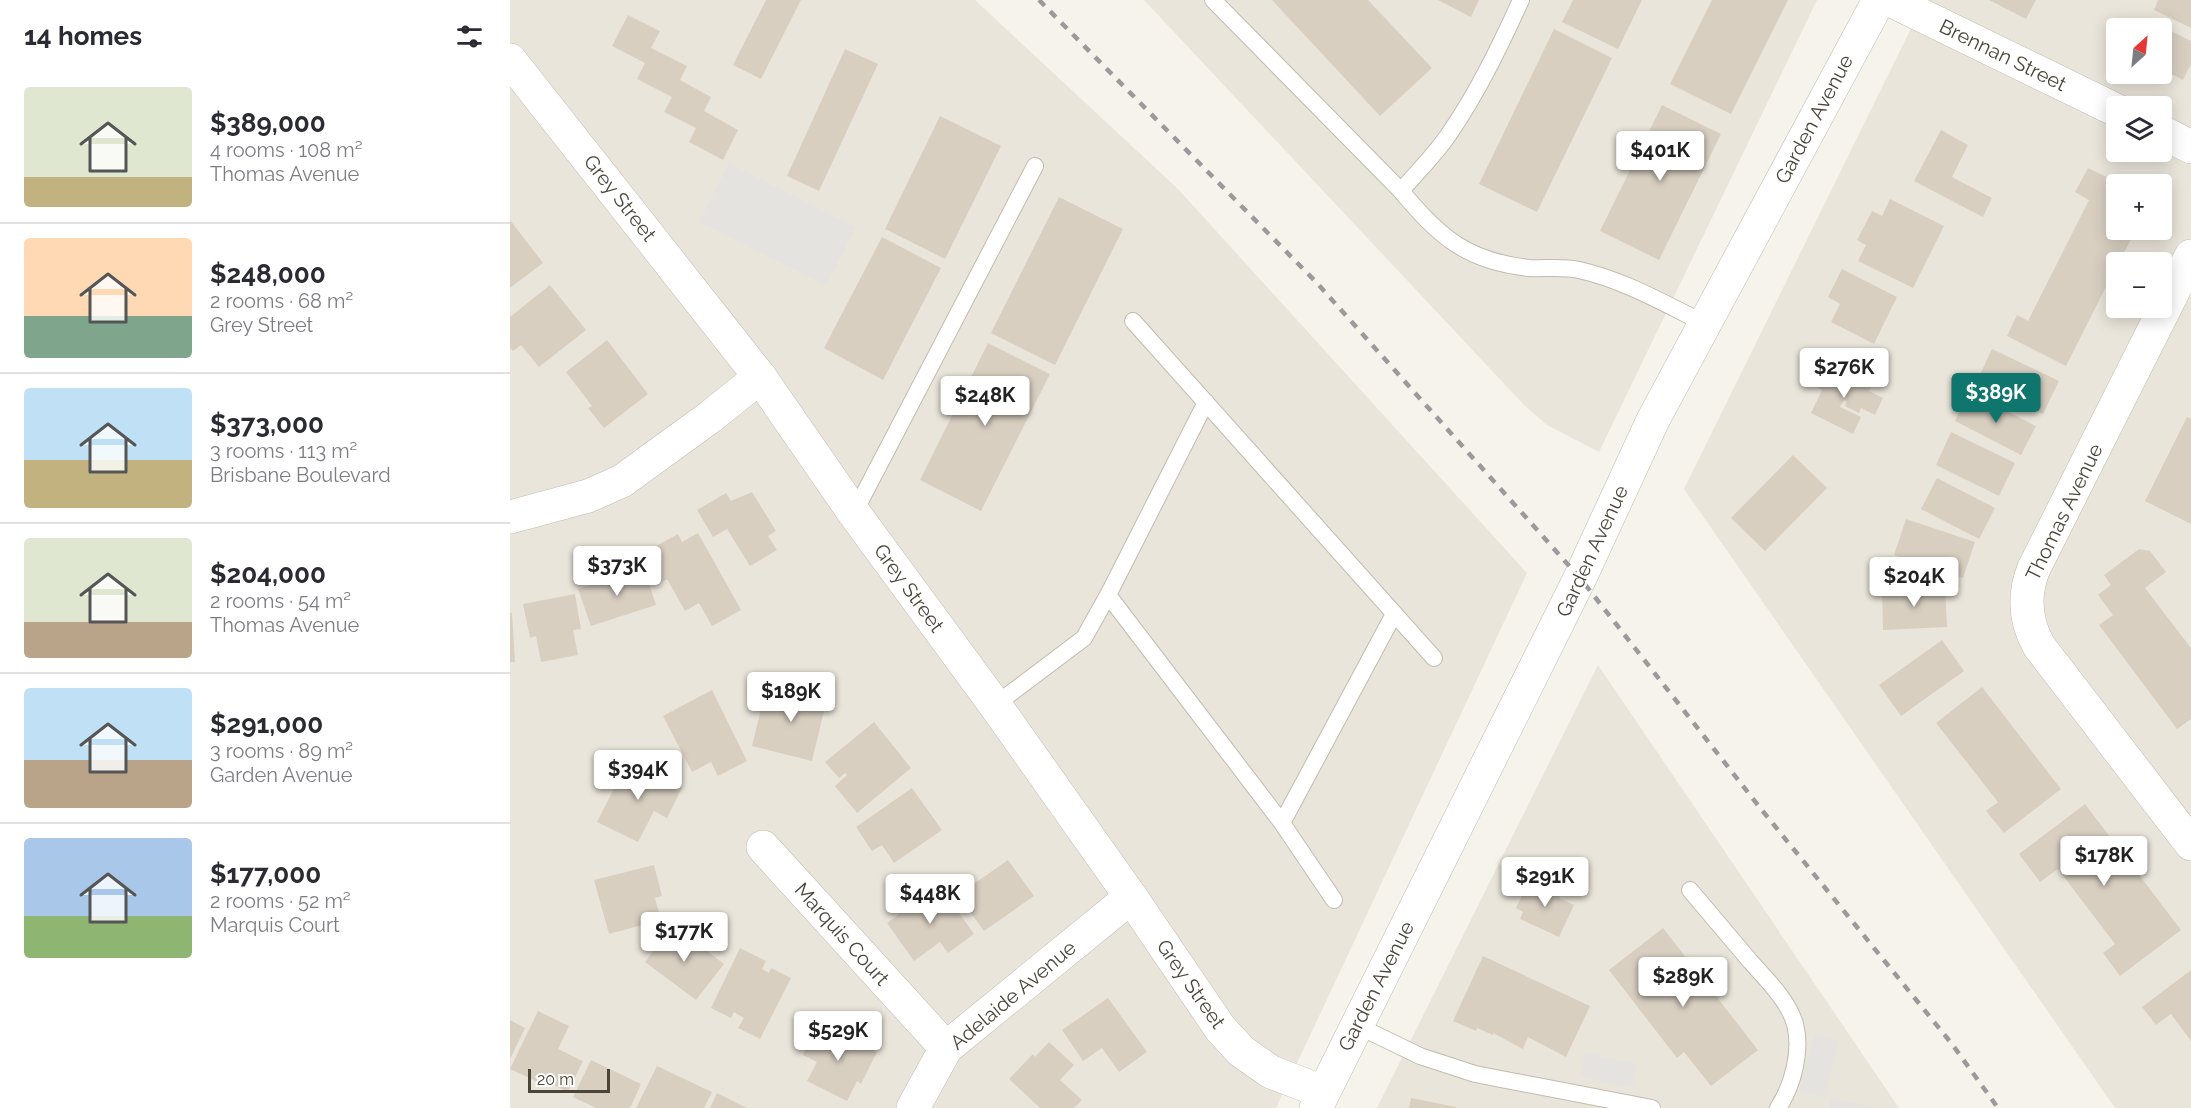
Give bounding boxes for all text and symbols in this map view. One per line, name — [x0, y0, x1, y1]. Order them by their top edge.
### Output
street label: Brennan Street — [1936, 14, 2071, 96]
north arrow — [2106, 18, 2172, 84]
map controls — [2106, 18, 2172, 318]
icon: filters — [453, 20, 486, 53]
text: 14 homes — [24, 21, 142, 51]
street label: Garden Avenue — [1770, 50, 1858, 188]
button: layers — [2106, 96, 2172, 162]
text: $389,000 — [210, 108, 326, 138]
icon: home — [72, 111, 144, 183]
pin: $401K — [1618, 131, 1702, 182]
text: 4 rooms · 108 m² — [210, 138, 362, 162]
text: $401K — [1630, 138, 1690, 162]
street label: Grey Street — [579, 150, 661, 246]
text: Thomas Avenue — [210, 162, 359, 186]
button: + — [2106, 174, 2172, 240]
button: − — [2106, 252, 2172, 318]
text: $248,000 — [210, 259, 326, 289]
icon: home — [72, 262, 144, 334]
text: 2 rooms · 68 m² — [210, 289, 353, 313]
text: Grey Street — [210, 313, 313, 337]
pin: $276K — [1802, 348, 1886, 399]
text: $276K — [1814, 355, 1874, 379]
pin: $389K — [1954, 373, 2038, 424]
pin: $248K — [943, 376, 1027, 427]
text: $389K — [1966, 380, 2026, 404]
text: $248K — [955, 383, 1015, 407]
text: $373,000 — [210, 409, 324, 439]
icon: home — [72, 412, 144, 484]
text: 3 rooms · 113 m² — [210, 439, 357, 463]
street label: Thomas Avenue — [2020, 439, 2108, 584]
text: Brisbane Boulevard — [210, 463, 391, 487]
street label: Garden Avenue — [1551, 481, 1633, 621]
street label: Grey Street — [869, 539, 949, 637]
pin: $373K — [575, 546, 659, 597]
text: $373K — [587, 553, 647, 577]
pin: $204K — [1872, 557, 1956, 608]
text: $204,000 — [210, 559, 326, 589]
icon: home — [72, 562, 144, 634]
text: $204K — [1883, 564, 1945, 588]
text: 2 rooms · 54 m² — [210, 589, 351, 613]
text: Thomas Avenue — [210, 613, 359, 637]
pin: $189K — [749, 672, 833, 723]
text: $189K — [761, 679, 821, 703]
text: $291,000 — [210, 709, 323, 739]
icon: home — [72, 712, 144, 784]
text: 3 rooms · 89 m² — [210, 739, 353, 763]
pin: $394K — [596, 750, 680, 801]
text: $394K — [608, 757, 668, 781]
text: Garden Avenue — [210, 763, 352, 787]
pin: $178K — [2062, 836, 2146, 887]
text: $178K — [2074, 843, 2134, 867]
pin: $291K — [1503, 857, 1587, 908]
text: $177,000 — [210, 859, 321, 889]
icon: home — [72, 862, 144, 934]
text: $291K — [1516, 864, 1575, 888]
pin: $448K — [888, 874, 972, 925]
street label: Marquis Court — [790, 878, 894, 990]
text: $448K — [900, 881, 960, 905]
text: 2 rooms · 52 m² — [210, 889, 351, 913]
pin: $177K — [642, 912, 726, 963]
text: Marquis Court — [210, 913, 340, 937]
street label: Garden Avenue — [1333, 917, 1419, 1055]
text: $177K — [655, 919, 713, 943]
street label: Adelaide Avenue — [945, 935, 1081, 1055]
street label: Grey Street — [1152, 935, 1231, 1033]
pin: $289K — [1641, 957, 1725, 1008]
text: $289K — [1652, 964, 1714, 988]
pin: $529K — [796, 1011, 880, 1062]
text: $529K — [808, 1018, 868, 1042]
scale bar — [528, 1066, 610, 1094]
text: 20 m — [537, 1070, 574, 1089]

